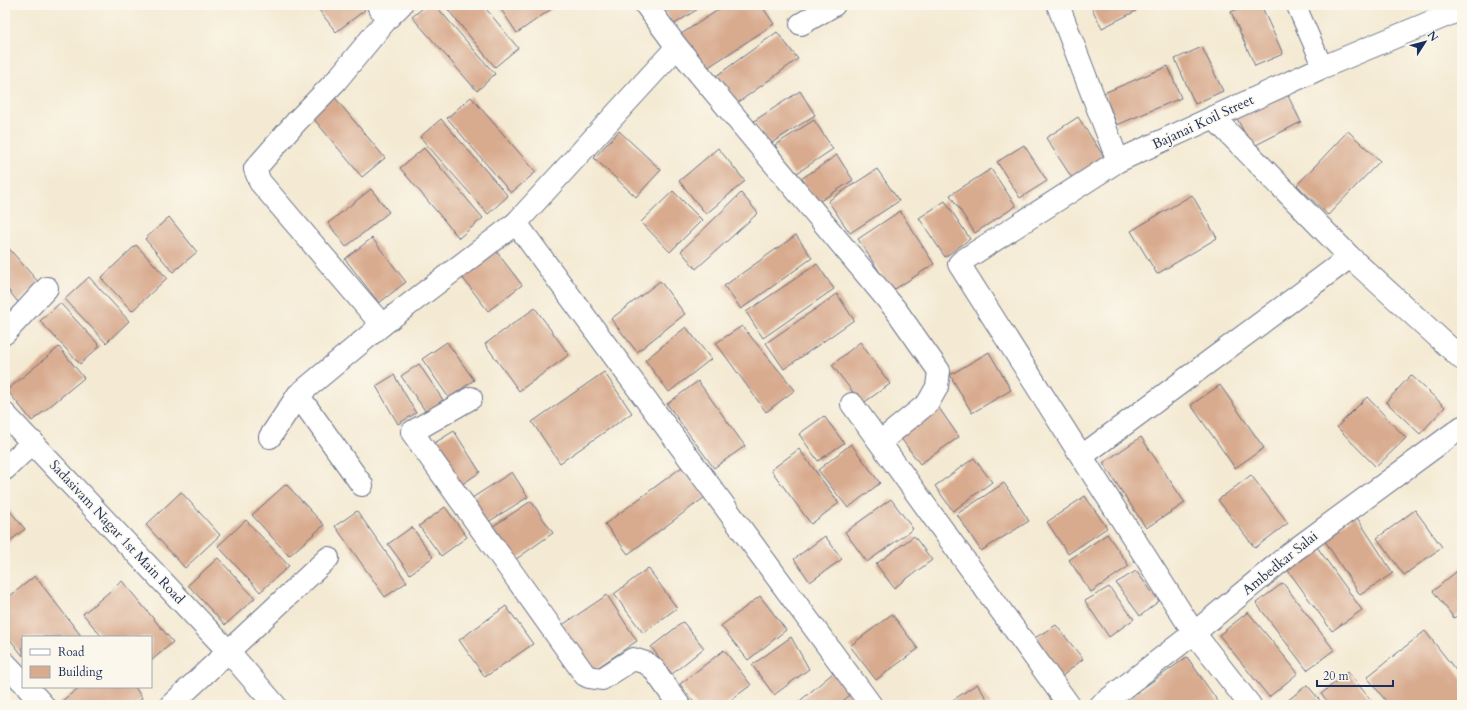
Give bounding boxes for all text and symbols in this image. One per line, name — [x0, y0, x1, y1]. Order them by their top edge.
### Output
north arrow — [1405, 22, 1445, 62]
text: N — [1424, 28, 1442, 45]
street label: Bajanai Koil Street — [1149, 90, 1257, 154]
street label: Sadasivam Nagar 1st Main Road — [45, 456, 189, 608]
street label: Ambedkar Salai — [1238, 527, 1322, 599]
legend — [22, 636, 152, 688]
text: Road — [58, 644, 85, 660]
scale bar — [1317, 662, 1393, 688]
text: Building — [58, 664, 103, 680]
text: 20 m — [1323, 668, 1350, 684]

